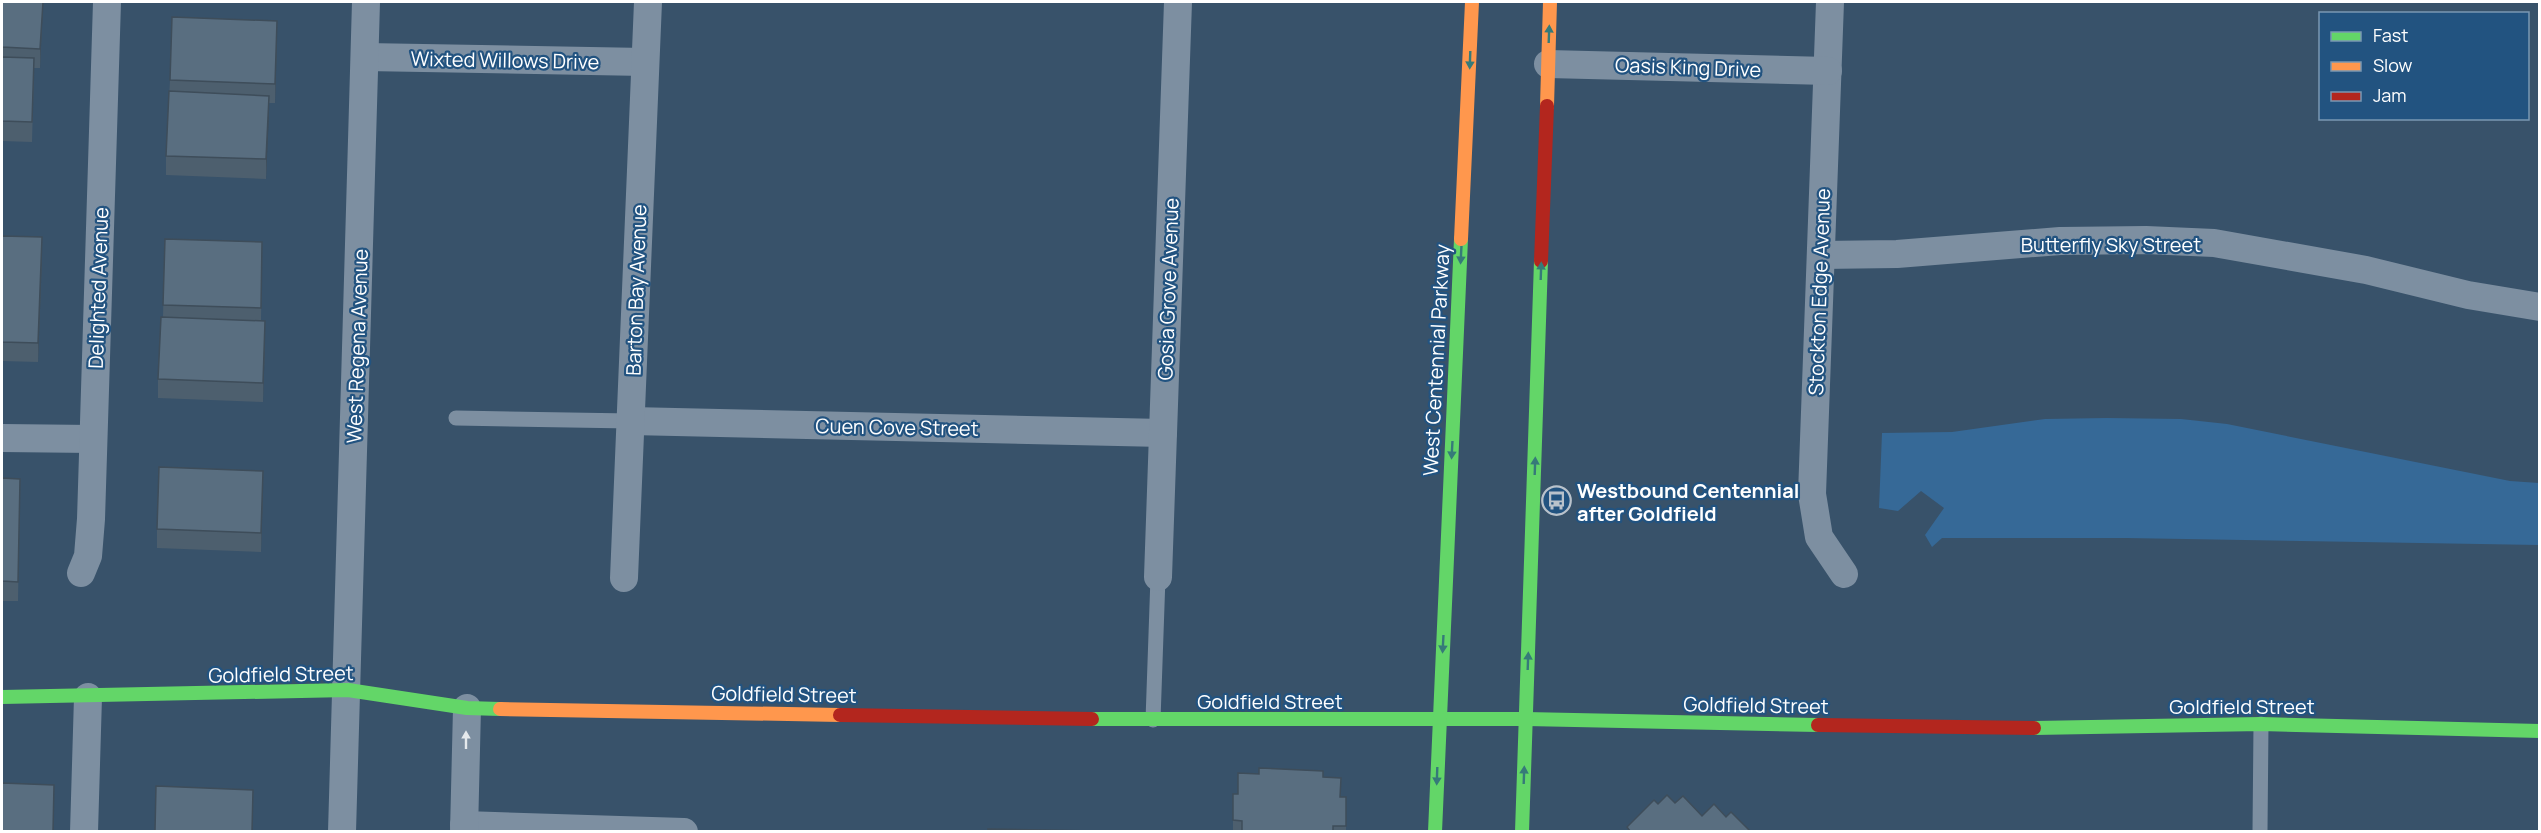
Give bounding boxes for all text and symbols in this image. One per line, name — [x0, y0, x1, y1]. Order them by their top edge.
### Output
legend — [2319, 12, 2529, 120]
text: Fast — [2373, 23, 2408, 47]
one-way arrow — [1544, 25, 1554, 44]
street label: Wixted Willows Drive — [410, 45, 600, 75]
one-way arrow — [1465, 50, 1475, 69]
street label: Oasis King Drive — [1614, 51, 1762, 83]
text: Slow — [2373, 53, 2413, 77]
text: Jam — [2373, 83, 2407, 107]
street label: Stockton Edge Avenue — [1802, 188, 1836, 396]
street label: Gosia Grove Avenue — [1151, 197, 1185, 381]
street label: Barton Bay Avenue — [620, 204, 652, 376]
street label: Delighted Avenue — [82, 207, 114, 369]
street label: Butterfly Sky Street — [2021, 231, 2201, 258]
street label: West Centennial Parkway — [1416, 243, 1456, 477]
one-way arrow — [1456, 245, 1465, 264]
street label: West Regena Avenue — [340, 248, 374, 444]
one-way arrow — [1536, 262, 1546, 281]
street label: Cuen Cove Street — [815, 412, 979, 442]
one-way arrow — [1447, 440, 1456, 459]
one-way arrow — [1530, 456, 1539, 475]
place label: Westbound Centennial after Goldfield — [1577, 477, 1799, 527]
bus stop icon: Westbound Centennial after Goldfield — [1540, 485, 1572, 517]
one-way arrow — [1438, 635, 1447, 654]
one-way arrow — [1524, 651, 1533, 670]
street label: Goldfield Street — [208, 659, 354, 689]
street label: Goldfield Street — [711, 679, 857, 709]
street label: Goldfield Street — [1197, 688, 1343, 715]
street label: Goldfield Street — [1683, 690, 1829, 720]
street label: Goldfield Street — [2169, 693, 2315, 720]
one-way arrow — [461, 731, 471, 750]
one-way arrow — [1432, 766, 1442, 785]
one-way arrow — [1519, 766, 1529, 785]

